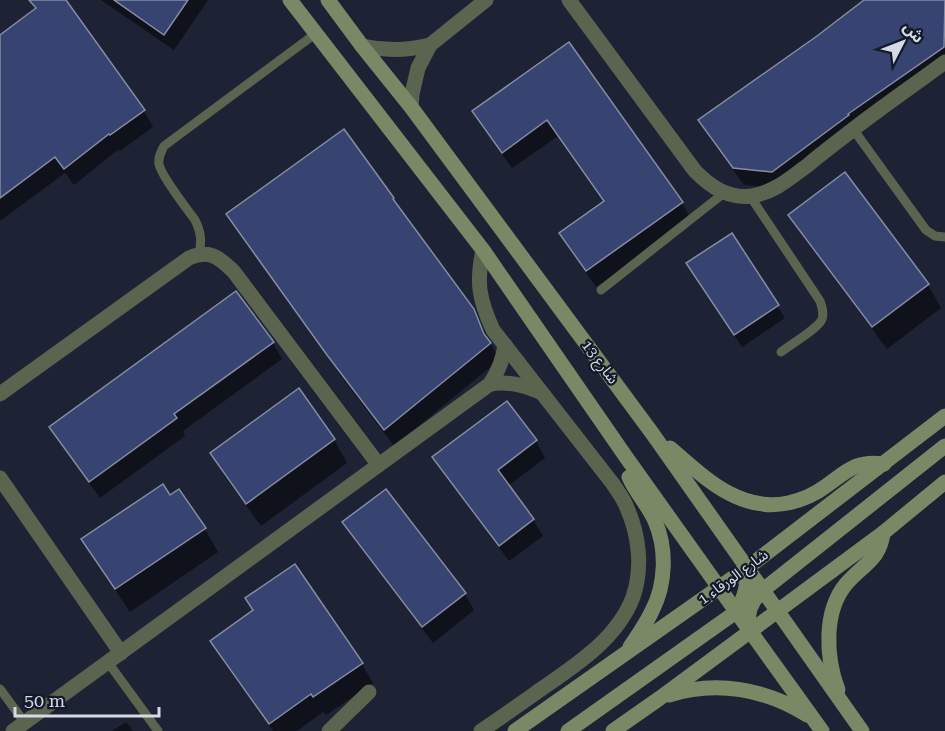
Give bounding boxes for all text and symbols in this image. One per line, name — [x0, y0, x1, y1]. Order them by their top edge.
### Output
north arrow — [873, 12, 933, 72]
text: ش — [899, 18, 928, 47]
street label: شارع 13 — [575, 337, 622, 389]
street label: شارع الورقاء 1 — [695, 545, 773, 611]
scale bar — [15, 680, 159, 718]
text: 50 m — [24, 690, 65, 711]

